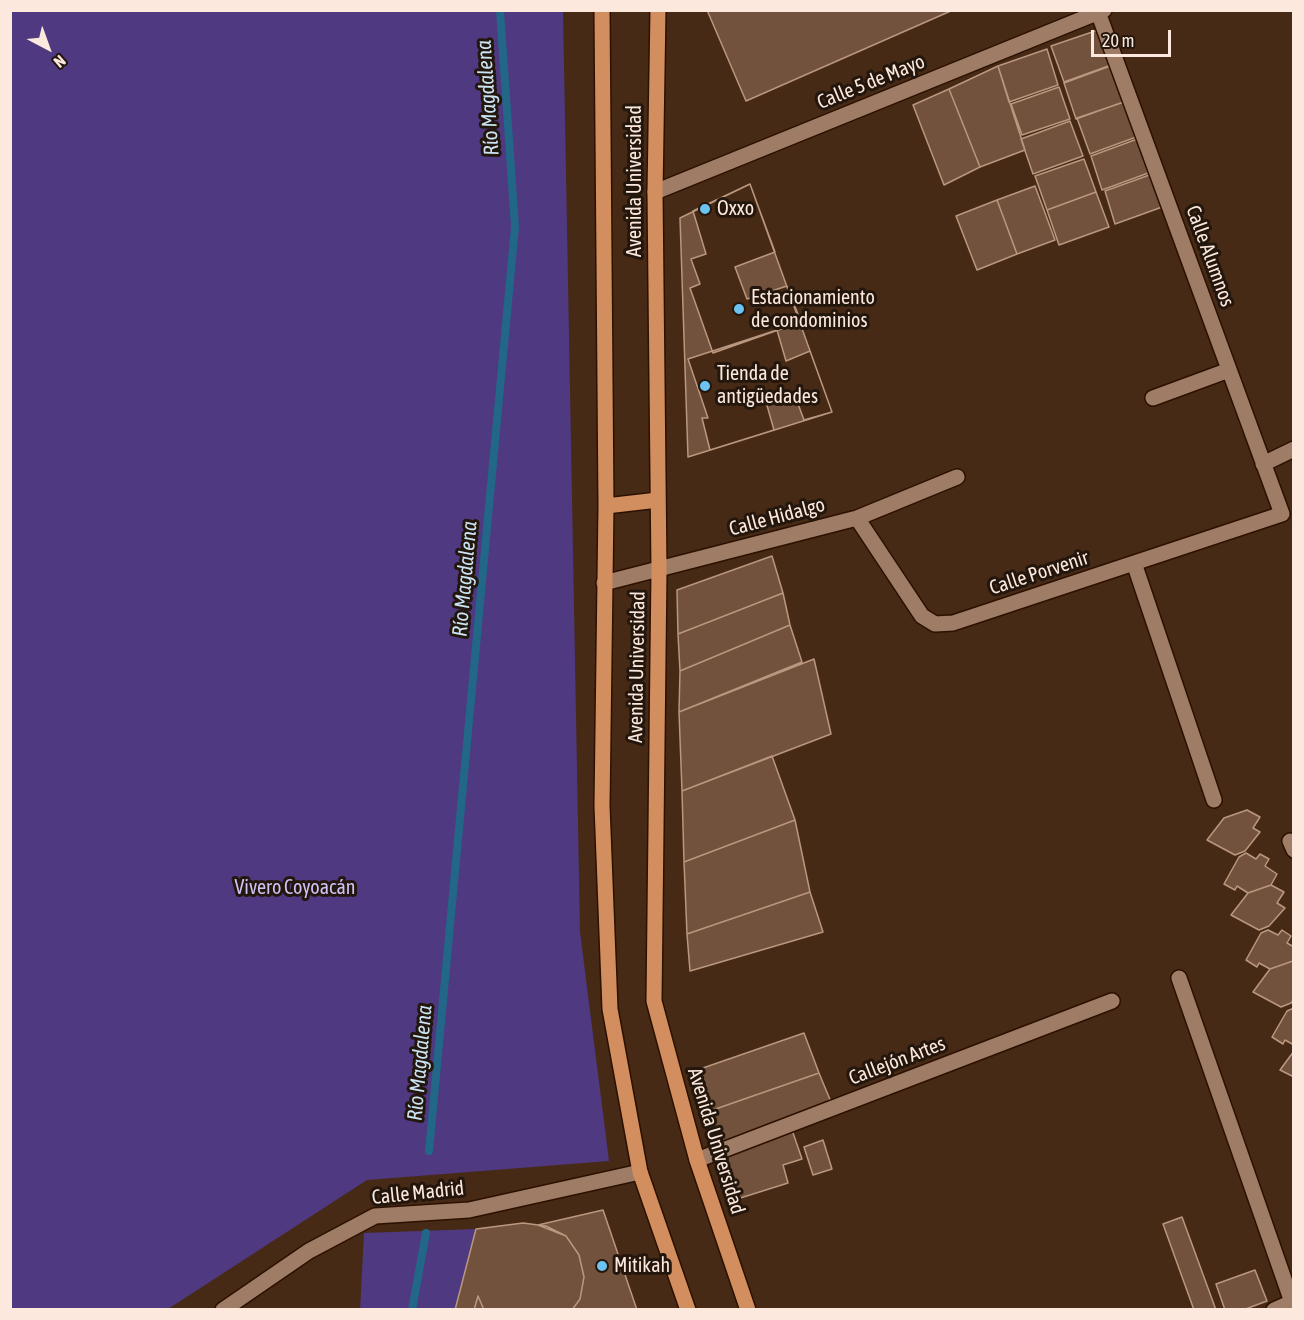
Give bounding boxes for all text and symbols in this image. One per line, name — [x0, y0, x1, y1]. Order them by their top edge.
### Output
north arrow — [18, 18, 78, 78]
scale bar — [1094, 18, 1174, 56]
text: 20 m — [1102, 30, 1134, 51]
water label: Río Magdalena — [471, 39, 505, 157]
street label: Calle 5 de Mayo — [814, 50, 928, 114]
text: N — [50, 52, 69, 71]
street label: Avenida Universidad — [623, 105, 647, 257]
place label: Oxxo — [717, 197, 754, 221]
marker: Oxxo — [698, 202, 712, 216]
street label: Calle Alumnos — [1181, 202, 1239, 310]
place label: Estacionamiento de condominios — [751, 286, 875, 333]
marker: Estacionamiento de condominios — [732, 302, 746, 316]
place label: Tienda de antigüedades — [717, 362, 818, 409]
marker: Tienda de antigüedades — [698, 379, 712, 393]
street label: Calle Hidalgo — [727, 493, 827, 541]
water label: Río Magdalena — [447, 520, 483, 638]
street label: Calle Porvenir — [986, 546, 1092, 600]
street label: Avenida Universidad — [624, 591, 650, 743]
park label: Vivero Coyoacán — [235, 876, 355, 900]
water label: Río Magdalena — [402, 1004, 438, 1122]
street label: Callejón Artes — [845, 1032, 949, 1090]
street label: Avenida Universidad — [682, 1065, 750, 1217]
street label: Calle Madrid — [371, 1176, 465, 1210]
place label: Mitikah — [614, 1254, 670, 1278]
marker: Mitikah — [595, 1259, 609, 1273]

